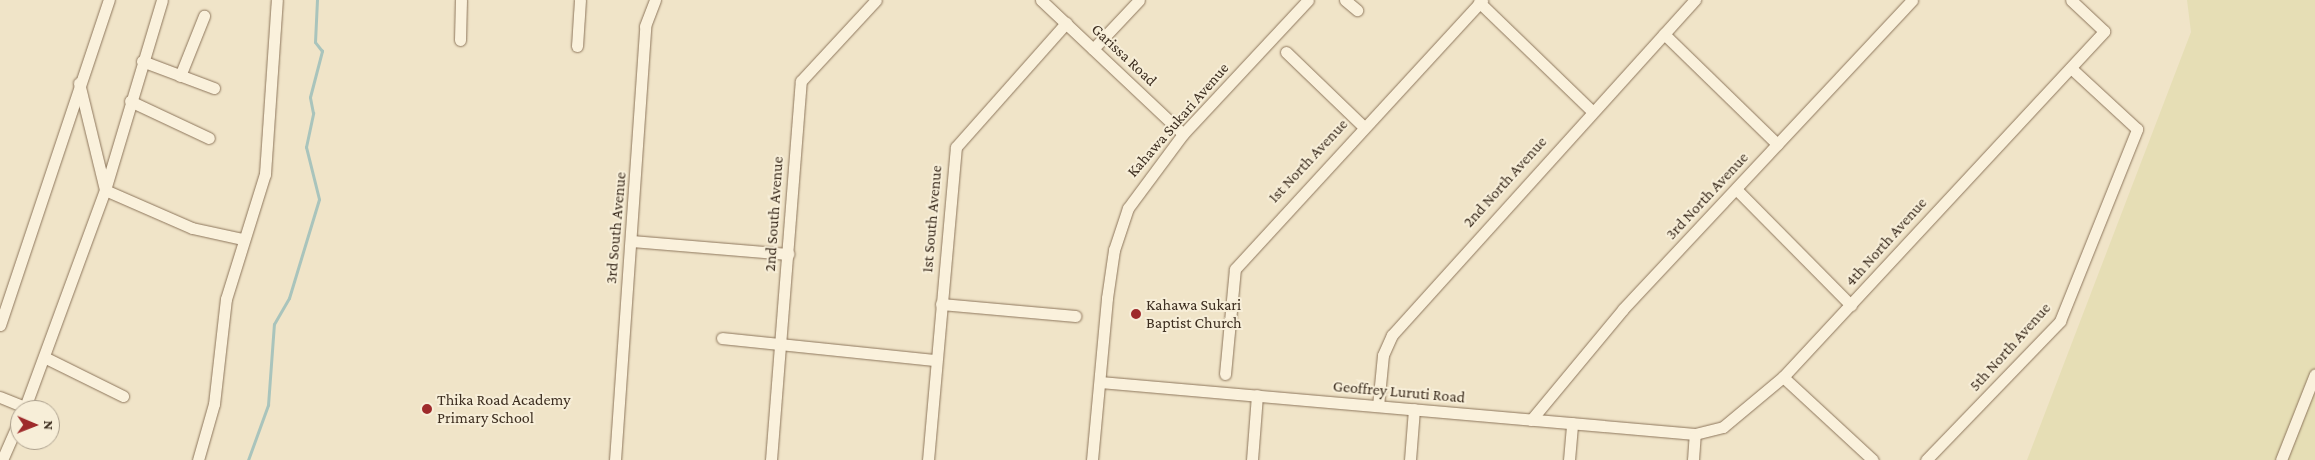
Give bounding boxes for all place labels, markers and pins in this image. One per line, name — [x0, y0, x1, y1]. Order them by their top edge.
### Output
place label: Kahawa Sukari Baptist Church — [1146, 295, 1242, 333]
marker: Kahawa Sukari Baptist Church — [1130, 308, 1142, 320]
place label: Thika Road Academy Primary School — [437, 390, 571, 428]
marker: Thika Road Academy Primary School — [421, 403, 433, 415]

